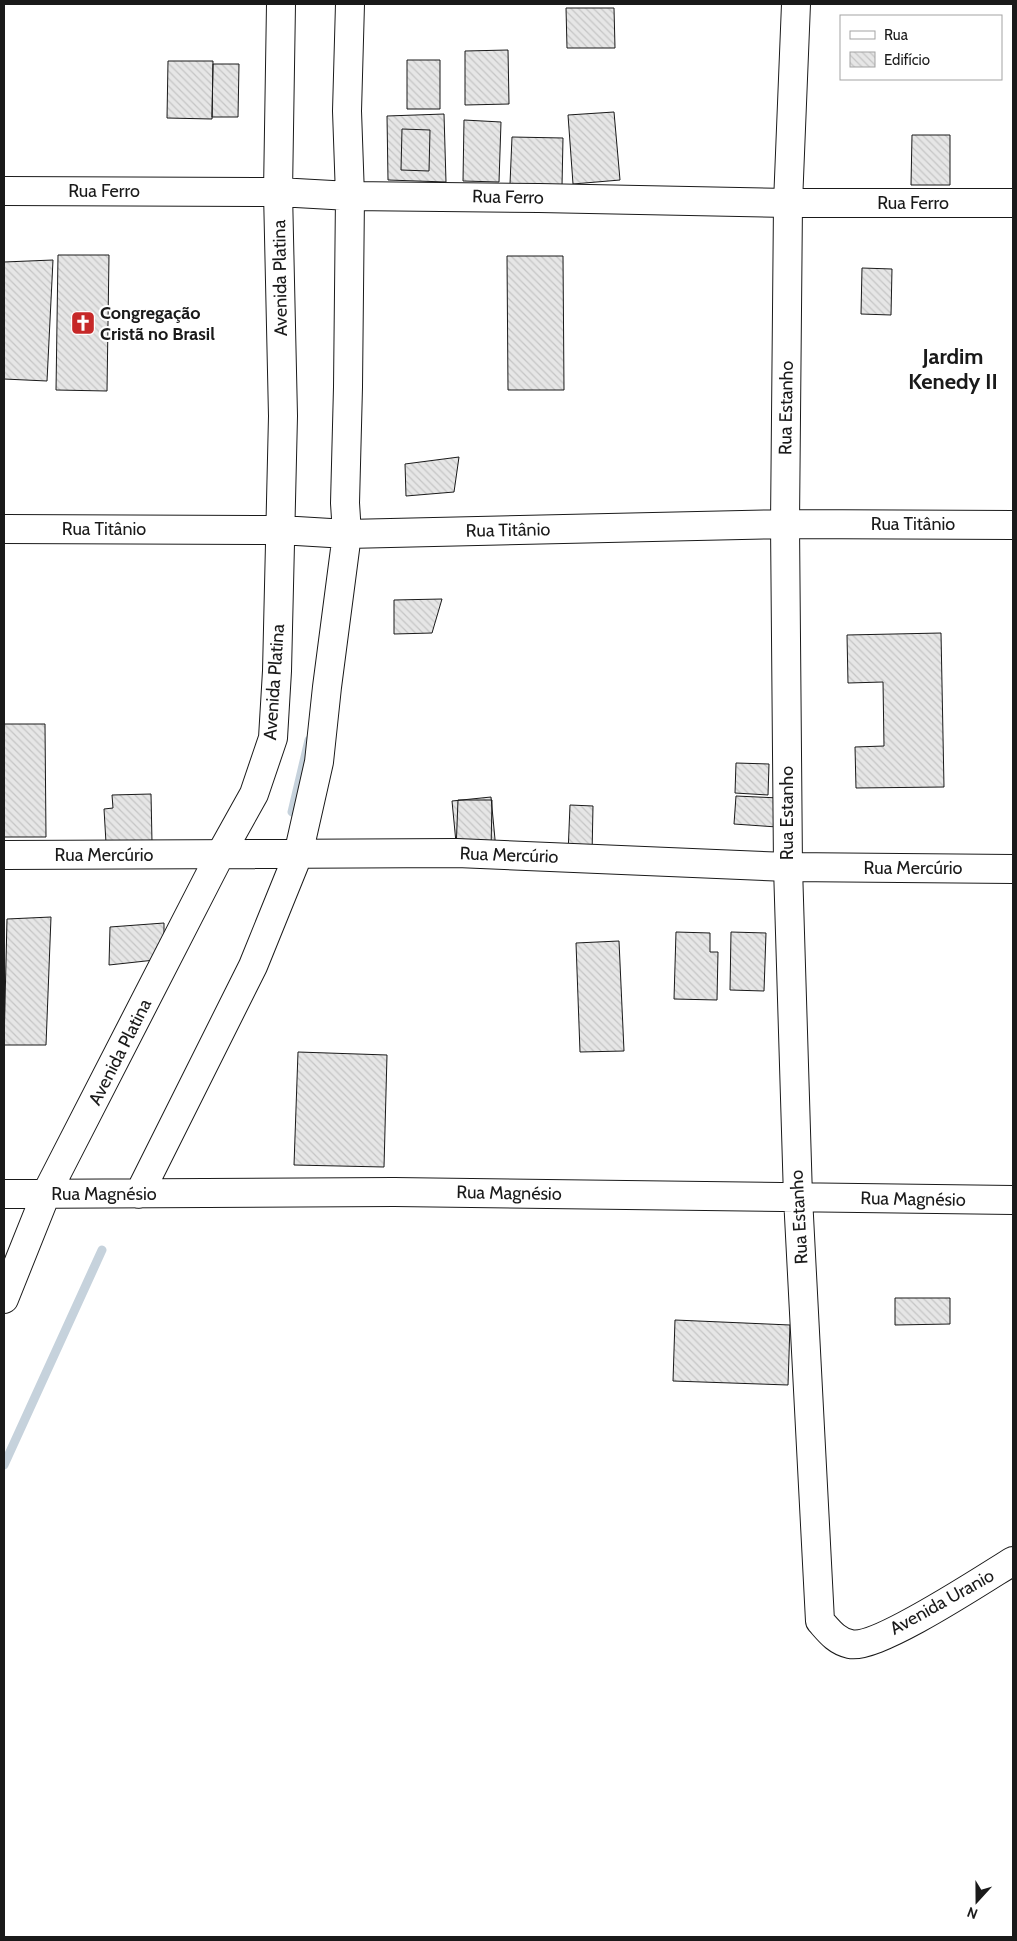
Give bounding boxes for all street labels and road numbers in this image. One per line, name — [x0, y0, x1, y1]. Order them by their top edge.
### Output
street label: Rua Ferro — [68, 180, 140, 202]
street label: Rua Ferro — [472, 185, 544, 209]
street label: Rua Ferro — [877, 192, 949, 214]
street label: Avenida Platina — [268, 219, 292, 336]
street label: Rua Estanho — [774, 360, 798, 455]
street label: Rua Titânio — [871, 513, 955, 535]
street label: Rua Titânio — [62, 518, 146, 540]
street label: Rua Titânio — [466, 518, 551, 542]
street label: Avenida Platina — [259, 623, 289, 741]
street label: Rua Estanho — [776, 766, 798, 860]
street label: Rua Mercúrio — [459, 842, 559, 868]
street label: Rua Mercúrio — [55, 844, 154, 866]
street label: Rua Mercúrio — [864, 857, 963, 879]
street label: Avenida Platina — [84, 995, 156, 1109]
street label: Rua Estanho — [786, 1169, 812, 1265]
street label: Rua Magnésio — [456, 1181, 562, 1205]
street label: Rua Magnésio — [51, 1183, 157, 1205]
street label: Rua Magnésio — [860, 1187, 966, 1211]
street label: Avenida Uranio — [886, 1564, 998, 1640]

